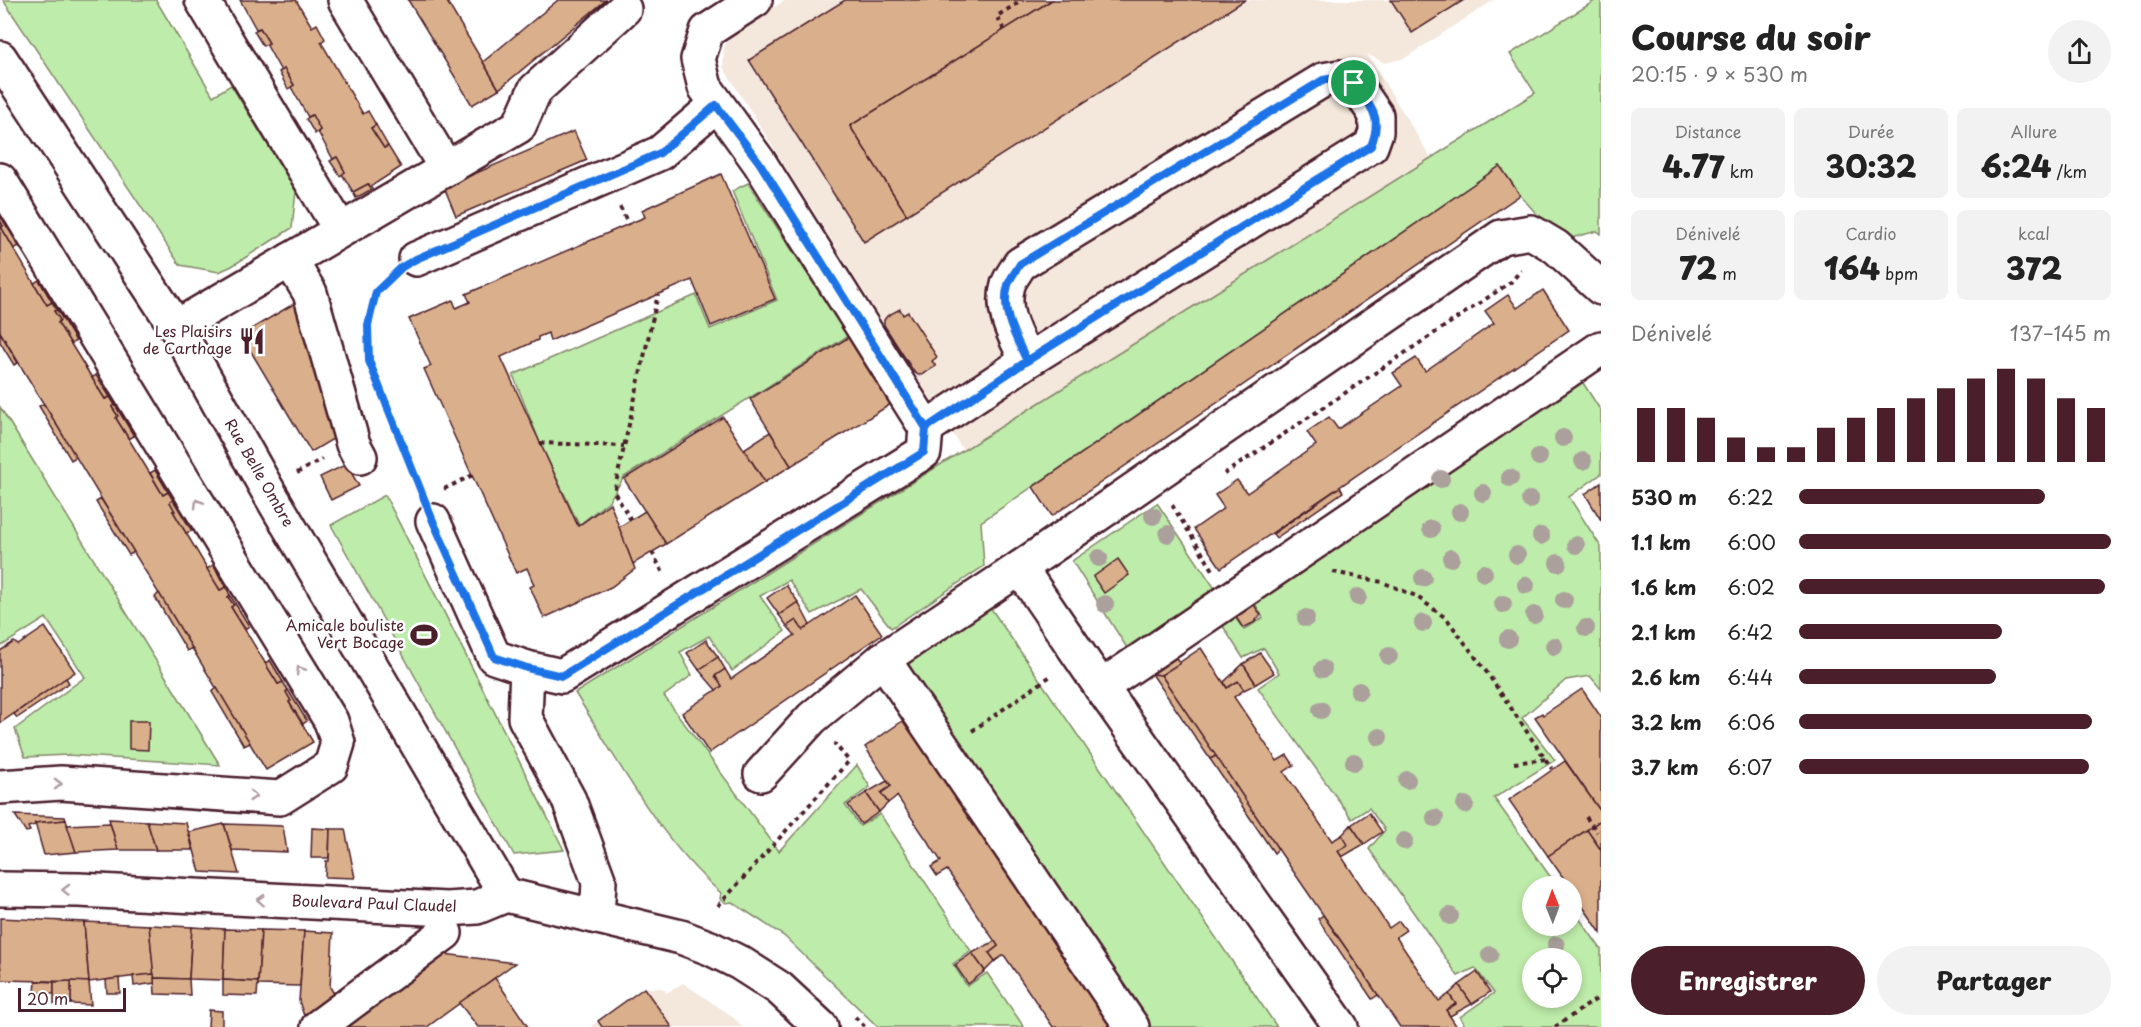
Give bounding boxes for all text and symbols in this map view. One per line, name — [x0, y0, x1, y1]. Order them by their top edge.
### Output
text: Course du soir — [1631, 11, 1871, 61]
button: share — [2048, 20, 2111, 83]
pin — [1328, 57, 1379, 108]
text: 20:15 · 9 × 530 m — [1631, 59, 1808, 89]
icon: arrive — [1337, 66, 1370, 99]
text: Distance — [1674, 119, 1742, 143]
text: Durée — [1848, 119, 1894, 143]
text: Allure — [2011, 119, 2057, 143]
text: 4.77 — [1662, 143, 1724, 188]
text: 30:32 — [1826, 143, 1916, 188]
text: 6:24 — [1981, 143, 2051, 188]
text: km — [1724, 159, 1754, 183]
text: /km — [2051, 159, 2087, 183]
text: Dénivelé — [1676, 221, 1740, 245]
text: Cardio — [1846, 221, 1896, 245]
text: kcal — [2018, 221, 2050, 245]
text: 72 — [1679, 245, 1717, 290]
text: 164 — [1824, 245, 1880, 290]
text: 372 — [2006, 245, 2062, 290]
text: m — [1717, 261, 1737, 285]
text: bpm — [1880, 261, 1918, 285]
text: Dénivelé — [1631, 318, 1712, 348]
text: 137–145 m — [2010, 318, 2111, 348]
place label: Les Plaisirs de Carthage — [143, 319, 232, 359]
restaurant icon: Les Plaisirs de Carthage — [237, 326, 267, 356]
street label: Rue Belle Ombre — [220, 414, 301, 531]
text: 530 m — [1631, 482, 1697, 512]
text: 6:22 — [1727, 482, 1774, 512]
one-way arrow — [193, 499, 205, 509]
text: 1.1 km — [1631, 527, 1691, 557]
text: 6:00 — [1727, 527, 1776, 557]
text: 1.6 km — [1631, 572, 1696, 602]
text: 6:02 — [1727, 572, 1775, 602]
place label: Amicale bouliste Vert Bocage — [286, 613, 404, 653]
text: 2.1 km — [1631, 617, 1696, 647]
text: 6:42 — [1727, 617, 1773, 647]
sports icon: Amicale bouliste Vert Bocage — [409, 620, 439, 650]
text: 2.6 km — [1631, 662, 1700, 692]
text: 6:44 — [1727, 662, 1773, 692]
one-way arrow — [295, 666, 307, 676]
text: 3.2 km — [1631, 707, 1702, 737]
text: 6:06 — [1727, 707, 1775, 737]
text: 3.7 km — [1631, 752, 1699, 782]
text: 6:07 — [1727, 752, 1772, 782]
one-way arrow — [54, 778, 63, 790]
one-way arrow — [248, 790, 257, 803]
north arrow — [1522, 876, 1582, 936]
map controls — [1522, 876, 1582, 1008]
one-way arrow — [62, 884, 71, 896]
street label: Boulevard Paul Claudel — [291, 888, 457, 917]
one-way arrow — [257, 893, 266, 906]
button: Enregistrer — [1631, 946, 1865, 1015]
button: Partager — [1877, 946, 2111, 1015]
button: locate — [1522, 948, 1582, 1008]
scale bar — [18, 985, 126, 1012]
text: 20 m — [27, 986, 68, 1010]

